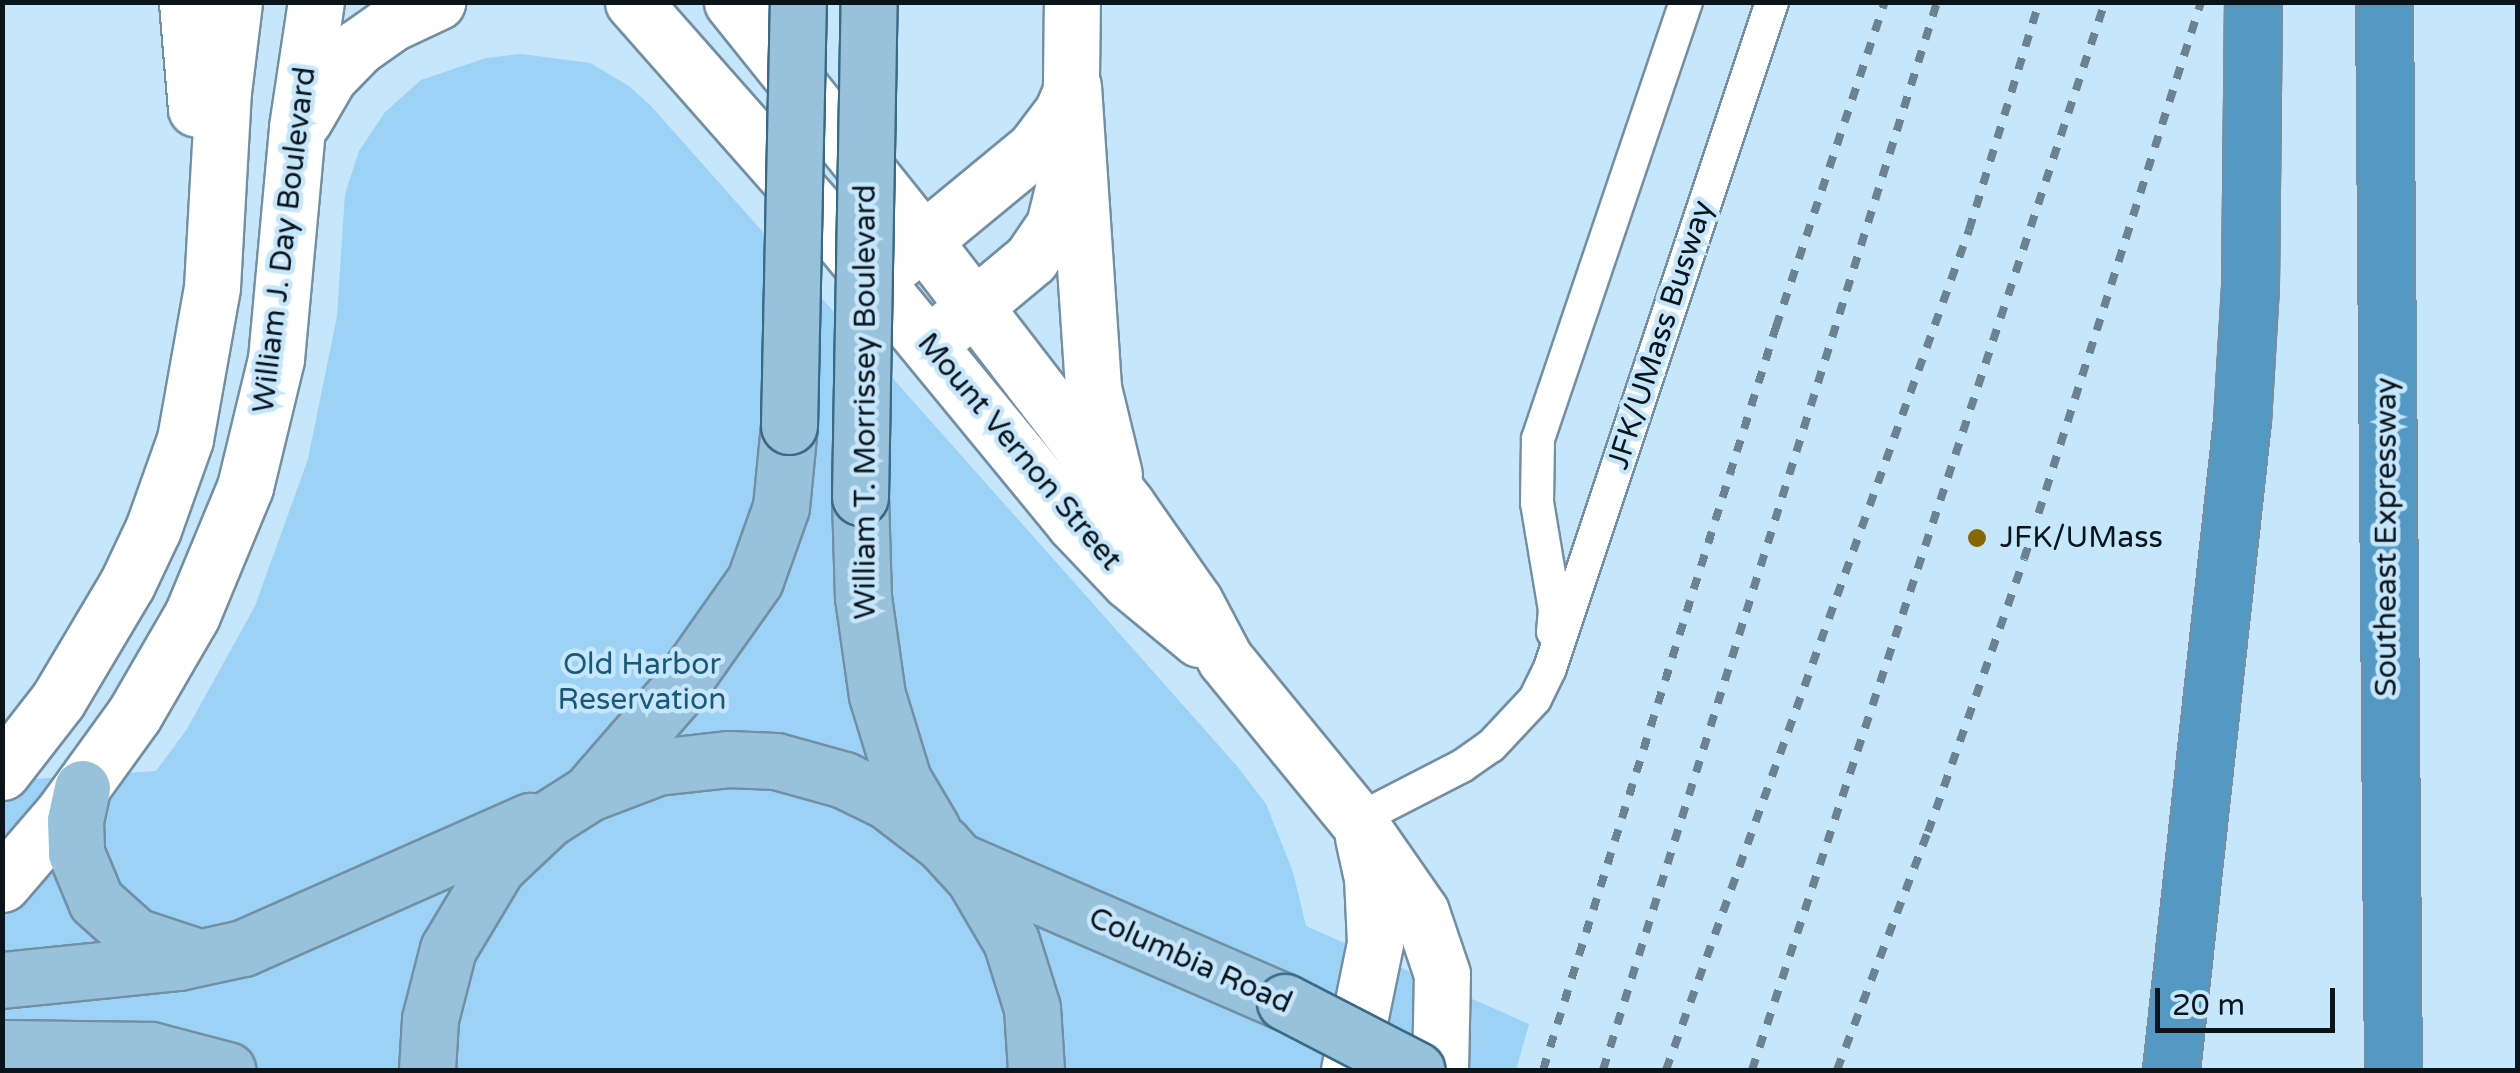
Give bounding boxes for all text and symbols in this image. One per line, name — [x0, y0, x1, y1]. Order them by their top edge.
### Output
street label: William J. Day Boulevard — [246, 65, 324, 415]
street label: William T. Morrissey Boulevard — [848, 184, 884, 620]
street label: JFK/UMass Busway — [1601, 196, 1721, 474]
street label: Mount Vernon Street — [909, 326, 1129, 578]
street label: Southeast Expressway — [2369, 377, 2405, 697]
place label: JFK/UMass — [2000, 520, 2163, 556]
marker: JFK/UMass — [1964, 525, 1990, 551]
park label: Old Harbor Reservation — [558, 647, 726, 718]
street label: Columbia Road — [1083, 900, 1297, 1022]
scale bar — [2160, 968, 2340, 1030]
text: 20 m — [2172, 987, 2245, 1024]

